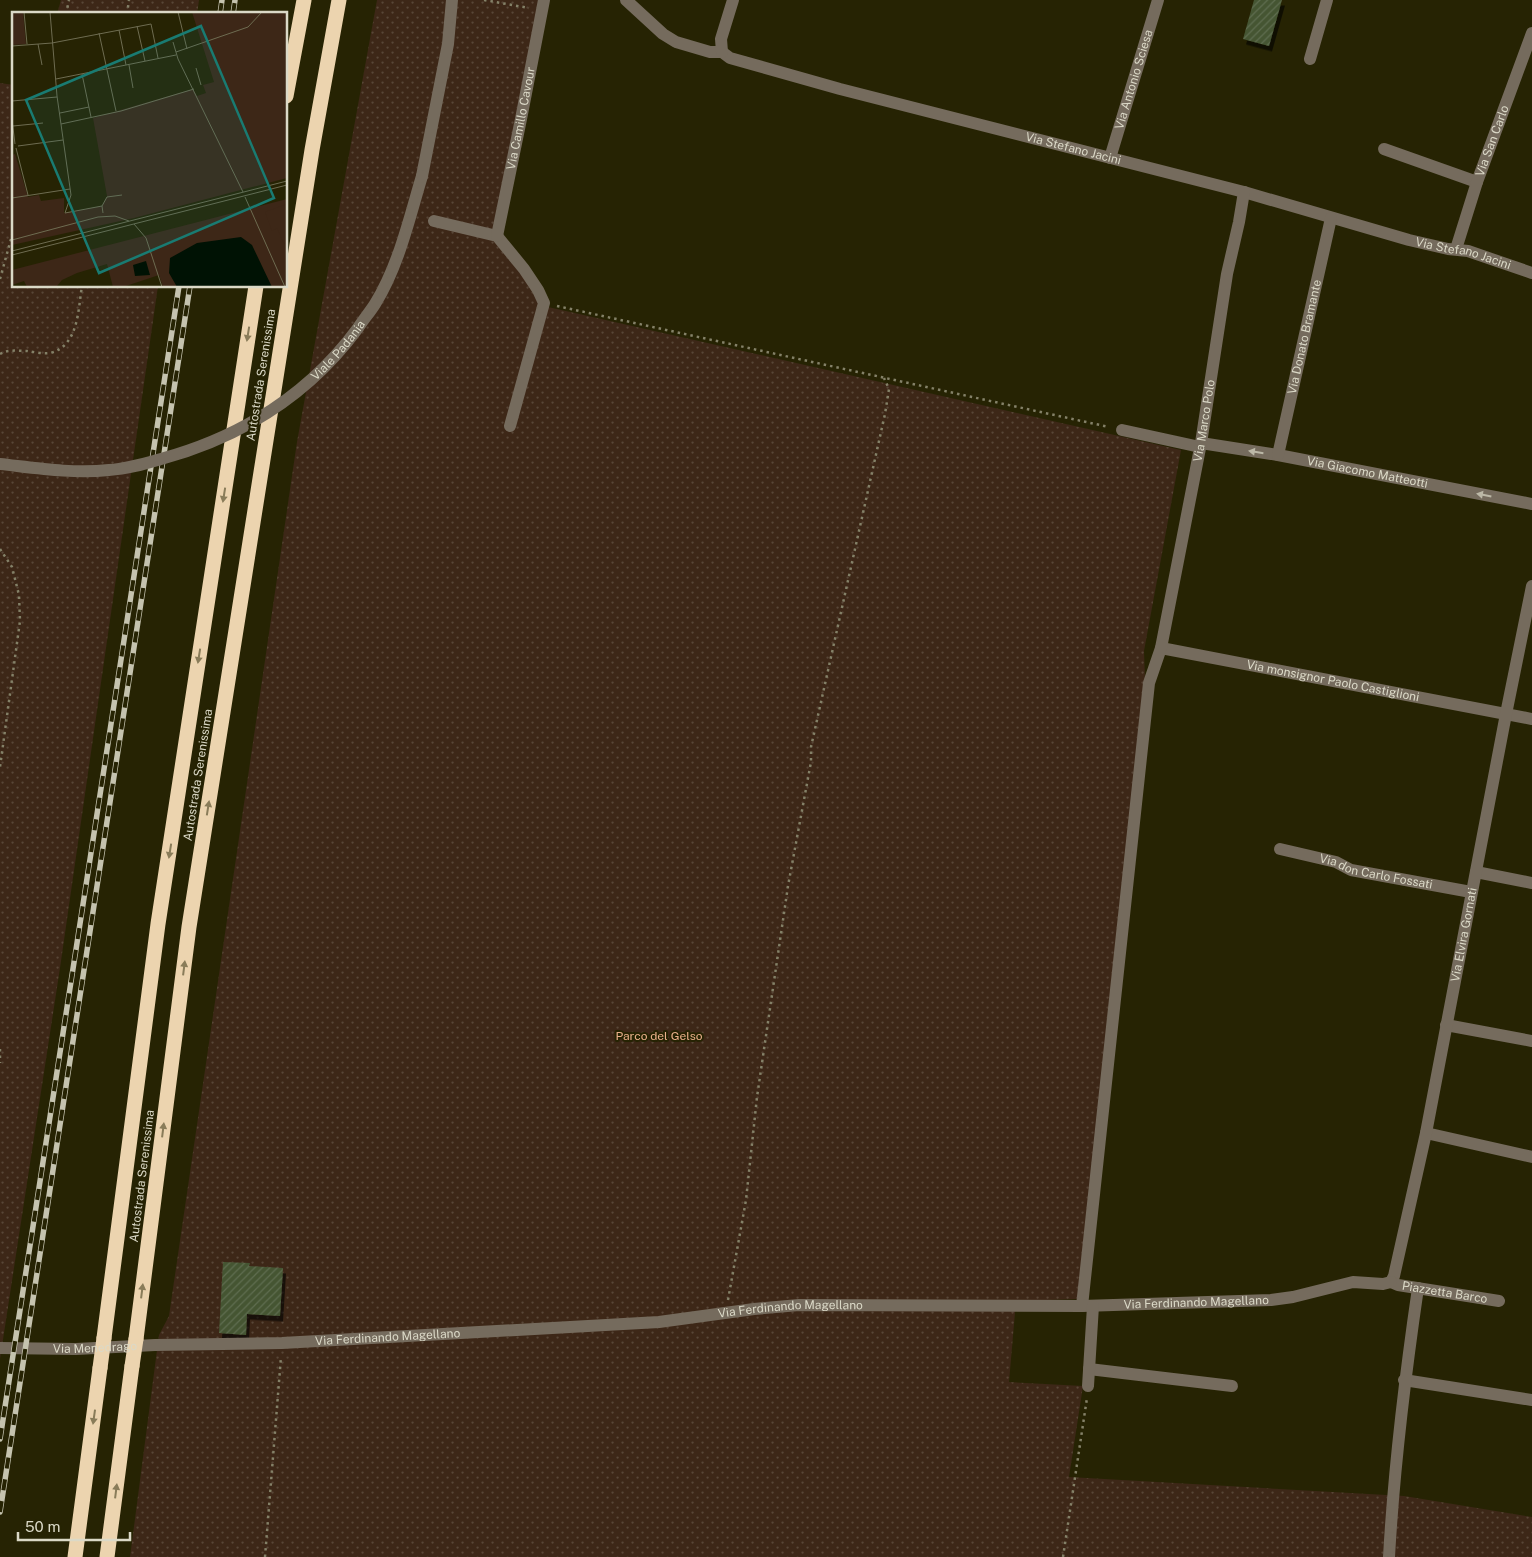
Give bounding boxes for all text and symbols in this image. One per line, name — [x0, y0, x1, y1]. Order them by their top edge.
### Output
inset map — [12, 12, 288, 288]
street label: Via Antonio Sciesa — [1112, 28, 1156, 131]
street label: Via Camillo Cavour — [504, 66, 538, 171]
street label: Via San Carlo — [1473, 103, 1512, 178]
street label: Via Stefano Jacini — [1024, 130, 1123, 167]
street label: Via Stefano Jacini — [1414, 235, 1513, 272]
street label: Via Donato Bramante — [1285, 278, 1324, 396]
street label: Autostrada Serenissima — [244, 308, 278, 442]
street label: Viale Padania — [308, 318, 368, 383]
one-way arrow — [244, 327, 252, 343]
street label: Via Marco Polo — [1190, 378, 1218, 463]
one-way arrow — [1247, 448, 1263, 456]
street label: Via Giacomo Matteotti — [1306, 454, 1429, 491]
one-way arrow — [220, 487, 228, 503]
one-way arrow — [1476, 490, 1492, 498]
one-way arrow — [195, 648, 203, 664]
street label: Via monsignor Paolo Castiglioni — [1245, 658, 1420, 704]
street label: Autostrada Serenissima — [181, 708, 215, 842]
one-way arrow — [204, 799, 212, 815]
one-way arrow — [165, 843, 173, 859]
street label: Via don Carlo Fossati — [1318, 851, 1434, 892]
street label: Via Elvira Gornati — [1448, 886, 1480, 983]
one-way arrow — [180, 960, 188, 976]
park label: Parco del Gelso — [615, 1029, 703, 1043]
street label: Autostrada Serenissima — [127, 1109, 157, 1243]
one-way arrow — [159, 1121, 167, 1137]
street label: Piazzetta Barco — [1401, 1279, 1489, 1306]
one-way arrow — [138, 1282, 146, 1298]
street label: Via Ferdinando Magellano — [1123, 1293, 1269, 1312]
street label: Via Ferdinando Magellano — [717, 1298, 863, 1321]
street label: Via Ferdinando Magellano — [315, 1326, 461, 1348]
street label: Via Menedrago — [53, 1339, 138, 1356]
one-way arrow — [89, 1409, 97, 1425]
one-way arrow — [112, 1483, 120, 1499]
scale bar — [18, 1510, 130, 1542]
text: 50 m — [25, 1518, 60, 1535]

